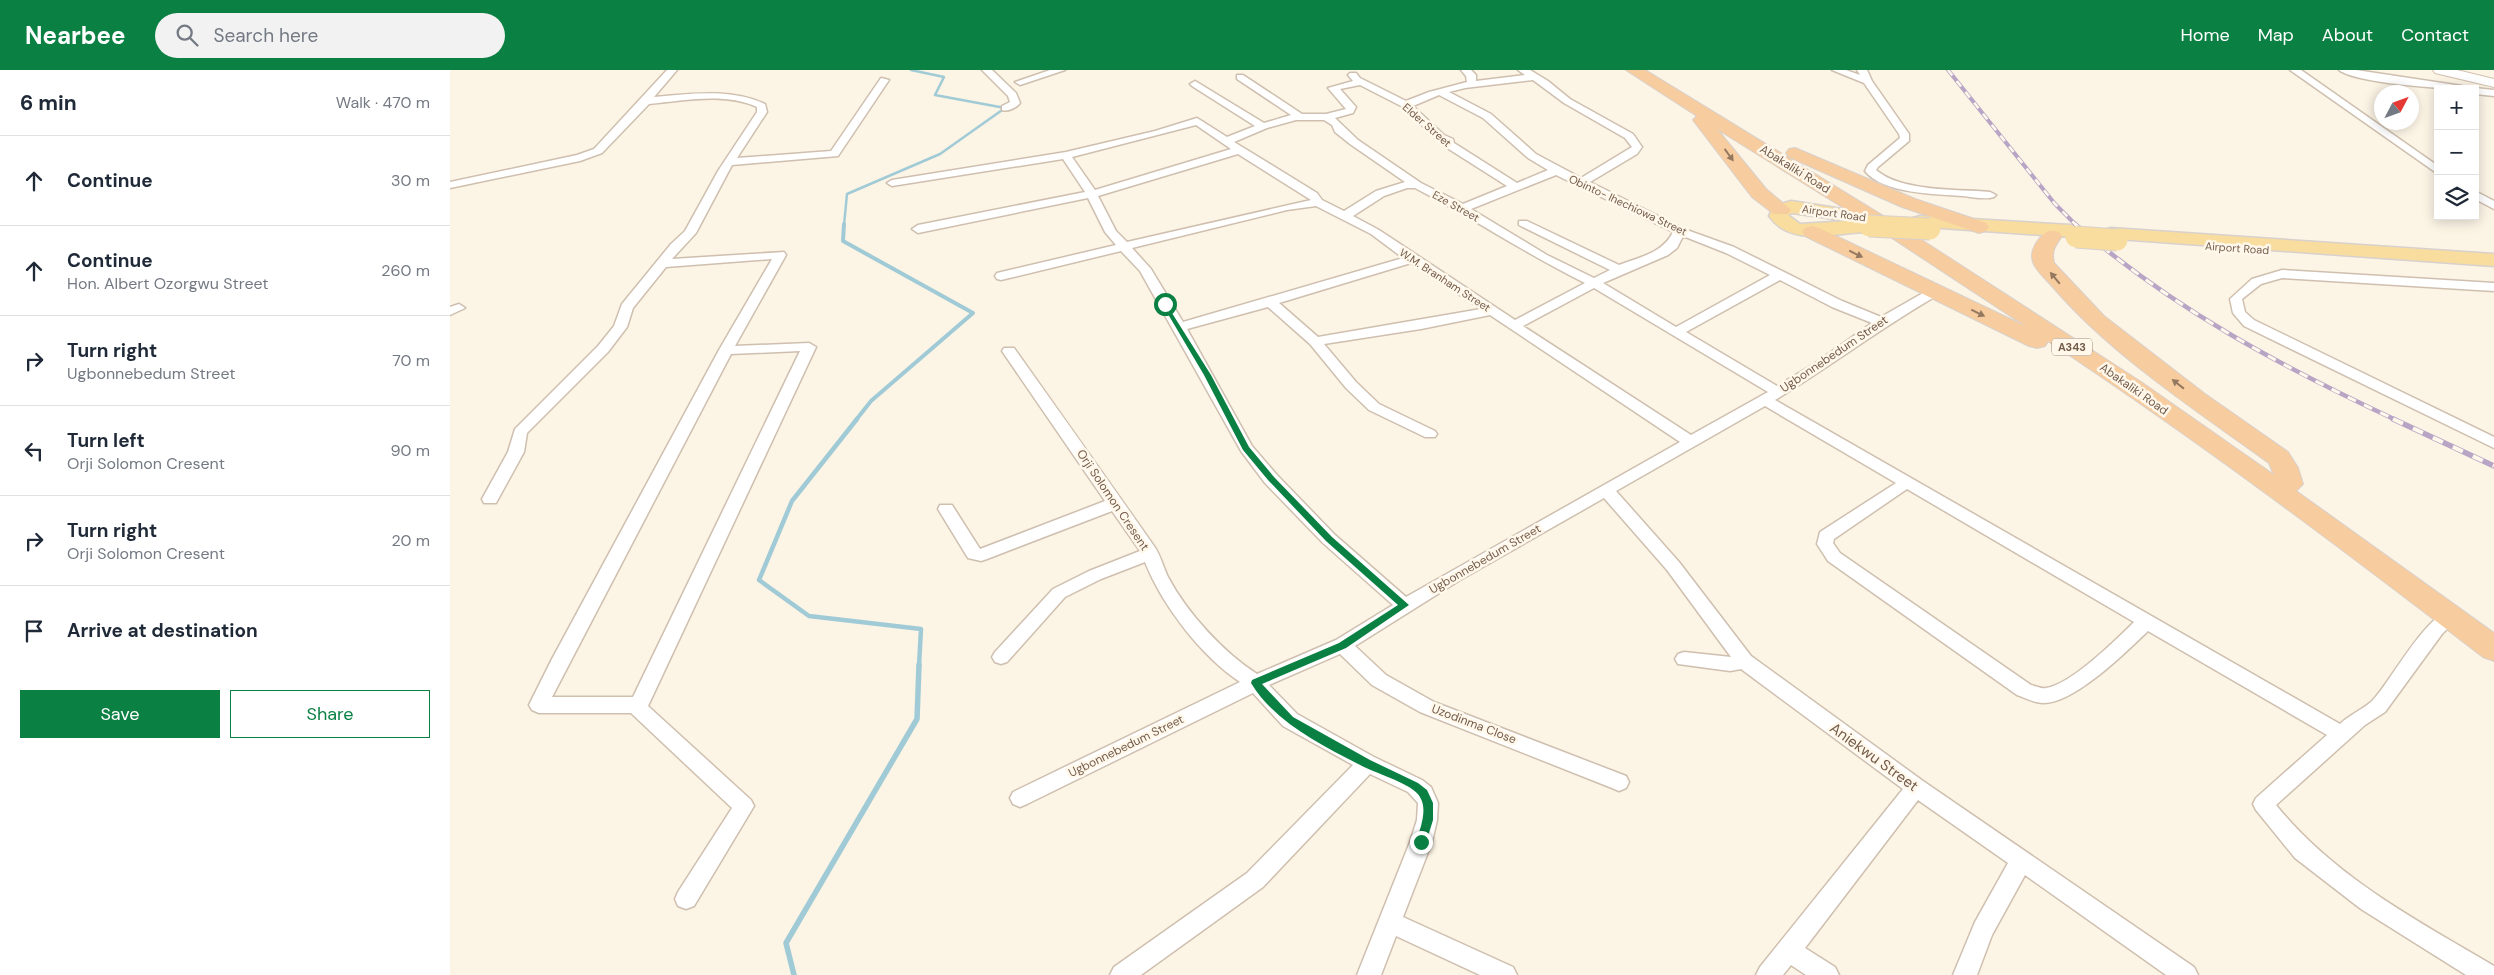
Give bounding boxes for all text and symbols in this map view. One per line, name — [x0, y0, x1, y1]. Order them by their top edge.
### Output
search box — [155, 13, 505, 58]
text: Nearbee — [25, 20, 125, 51]
icon: search — [173, 21, 201, 49]
text: Search here — [213, 23, 318, 48]
text: Home — [2180, 23, 2230, 47]
text: Map — [2258, 23, 2294, 47]
text: About — [2322, 23, 2373, 47]
text: Contact — [2401, 23, 2469, 47]
north arrow — [2374, 85, 2419, 130]
map controls — [2434, 85, 2479, 220]
button: + — [2434, 85, 2479, 130]
text: 6 min — [20, 89, 77, 117]
text: Walk · 470 m — [336, 92, 430, 113]
street label: Elder Street — [1400, 100, 1454, 150]
button: − — [2434, 130, 2479, 175]
street label: Abakaliki Road — [1757, 141, 1833, 197]
one-way arrow — [1724, 148, 1734, 162]
icon: ahead — [20, 167, 48, 195]
text: Continue — [67, 168, 153, 193]
text: 30 m — [391, 170, 430, 191]
street label: Obinto- Ihechiowa Street — [1567, 171, 1689, 239]
button: layers — [2434, 175, 2479, 220]
street label: Eze Street — [1430, 187, 1482, 225]
street label: Airport Road — [1801, 202, 1867, 224]
street label: Airport Road — [2204, 239, 2270, 257]
street label: W.M. Branham Street — [1397, 245, 1493, 315]
text: Continue — [67, 248, 153, 273]
one-way arrow — [1848, 250, 1863, 258]
icon: ahead — [20, 257, 48, 285]
text: 260 m — [381, 260, 430, 281]
one-way arrow — [2050, 271, 2061, 284]
text: Hon. Albert Ozorgwu Street — [67, 273, 269, 294]
route start — [1154, 293, 1177, 316]
one-way arrow — [1971, 309, 1985, 317]
street label: Ugbonnebedum Street — [1777, 312, 1891, 396]
text: Turn right — [67, 338, 157, 363]
road number: A343 — [2052, 338, 2092, 356]
icon: right — [20, 347, 48, 375]
text: 70 m — [392, 350, 430, 371]
street label: Abakaliki Road — [2097, 359, 2171, 419]
text: Ugbonnebedum Street — [67, 363, 236, 384]
one-way arrow — [2171, 378, 2184, 389]
text: Turn left — [67, 428, 145, 453]
icon: left — [20, 437, 48, 465]
text: 90 m — [390, 440, 430, 461]
street label: Orji Solomon Cresent — [1073, 446, 1153, 554]
text: Orji Solomon Cresent — [67, 453, 225, 474]
text: Turn right — [67, 518, 157, 543]
street label: Ugbonnebedum Street — [1426, 520, 1544, 598]
icon: right — [20, 527, 48, 555]
text: 20 m — [391, 530, 430, 551]
text: Orji Solomon Cresent — [67, 543, 225, 564]
icon: arrive — [20, 617, 48, 645]
text: Arrive at destination — [67, 618, 258, 643]
button: Save — [20, 690, 220, 738]
button: Share — [230, 690, 430, 738]
street label: Uzodinma Close — [1429, 701, 1519, 748]
street label: Ugbonnebedum Street — [1066, 711, 1187, 781]
street label: Aniekwu Street — [1826, 718, 1922, 796]
route end — [1410, 831, 1433, 854]

